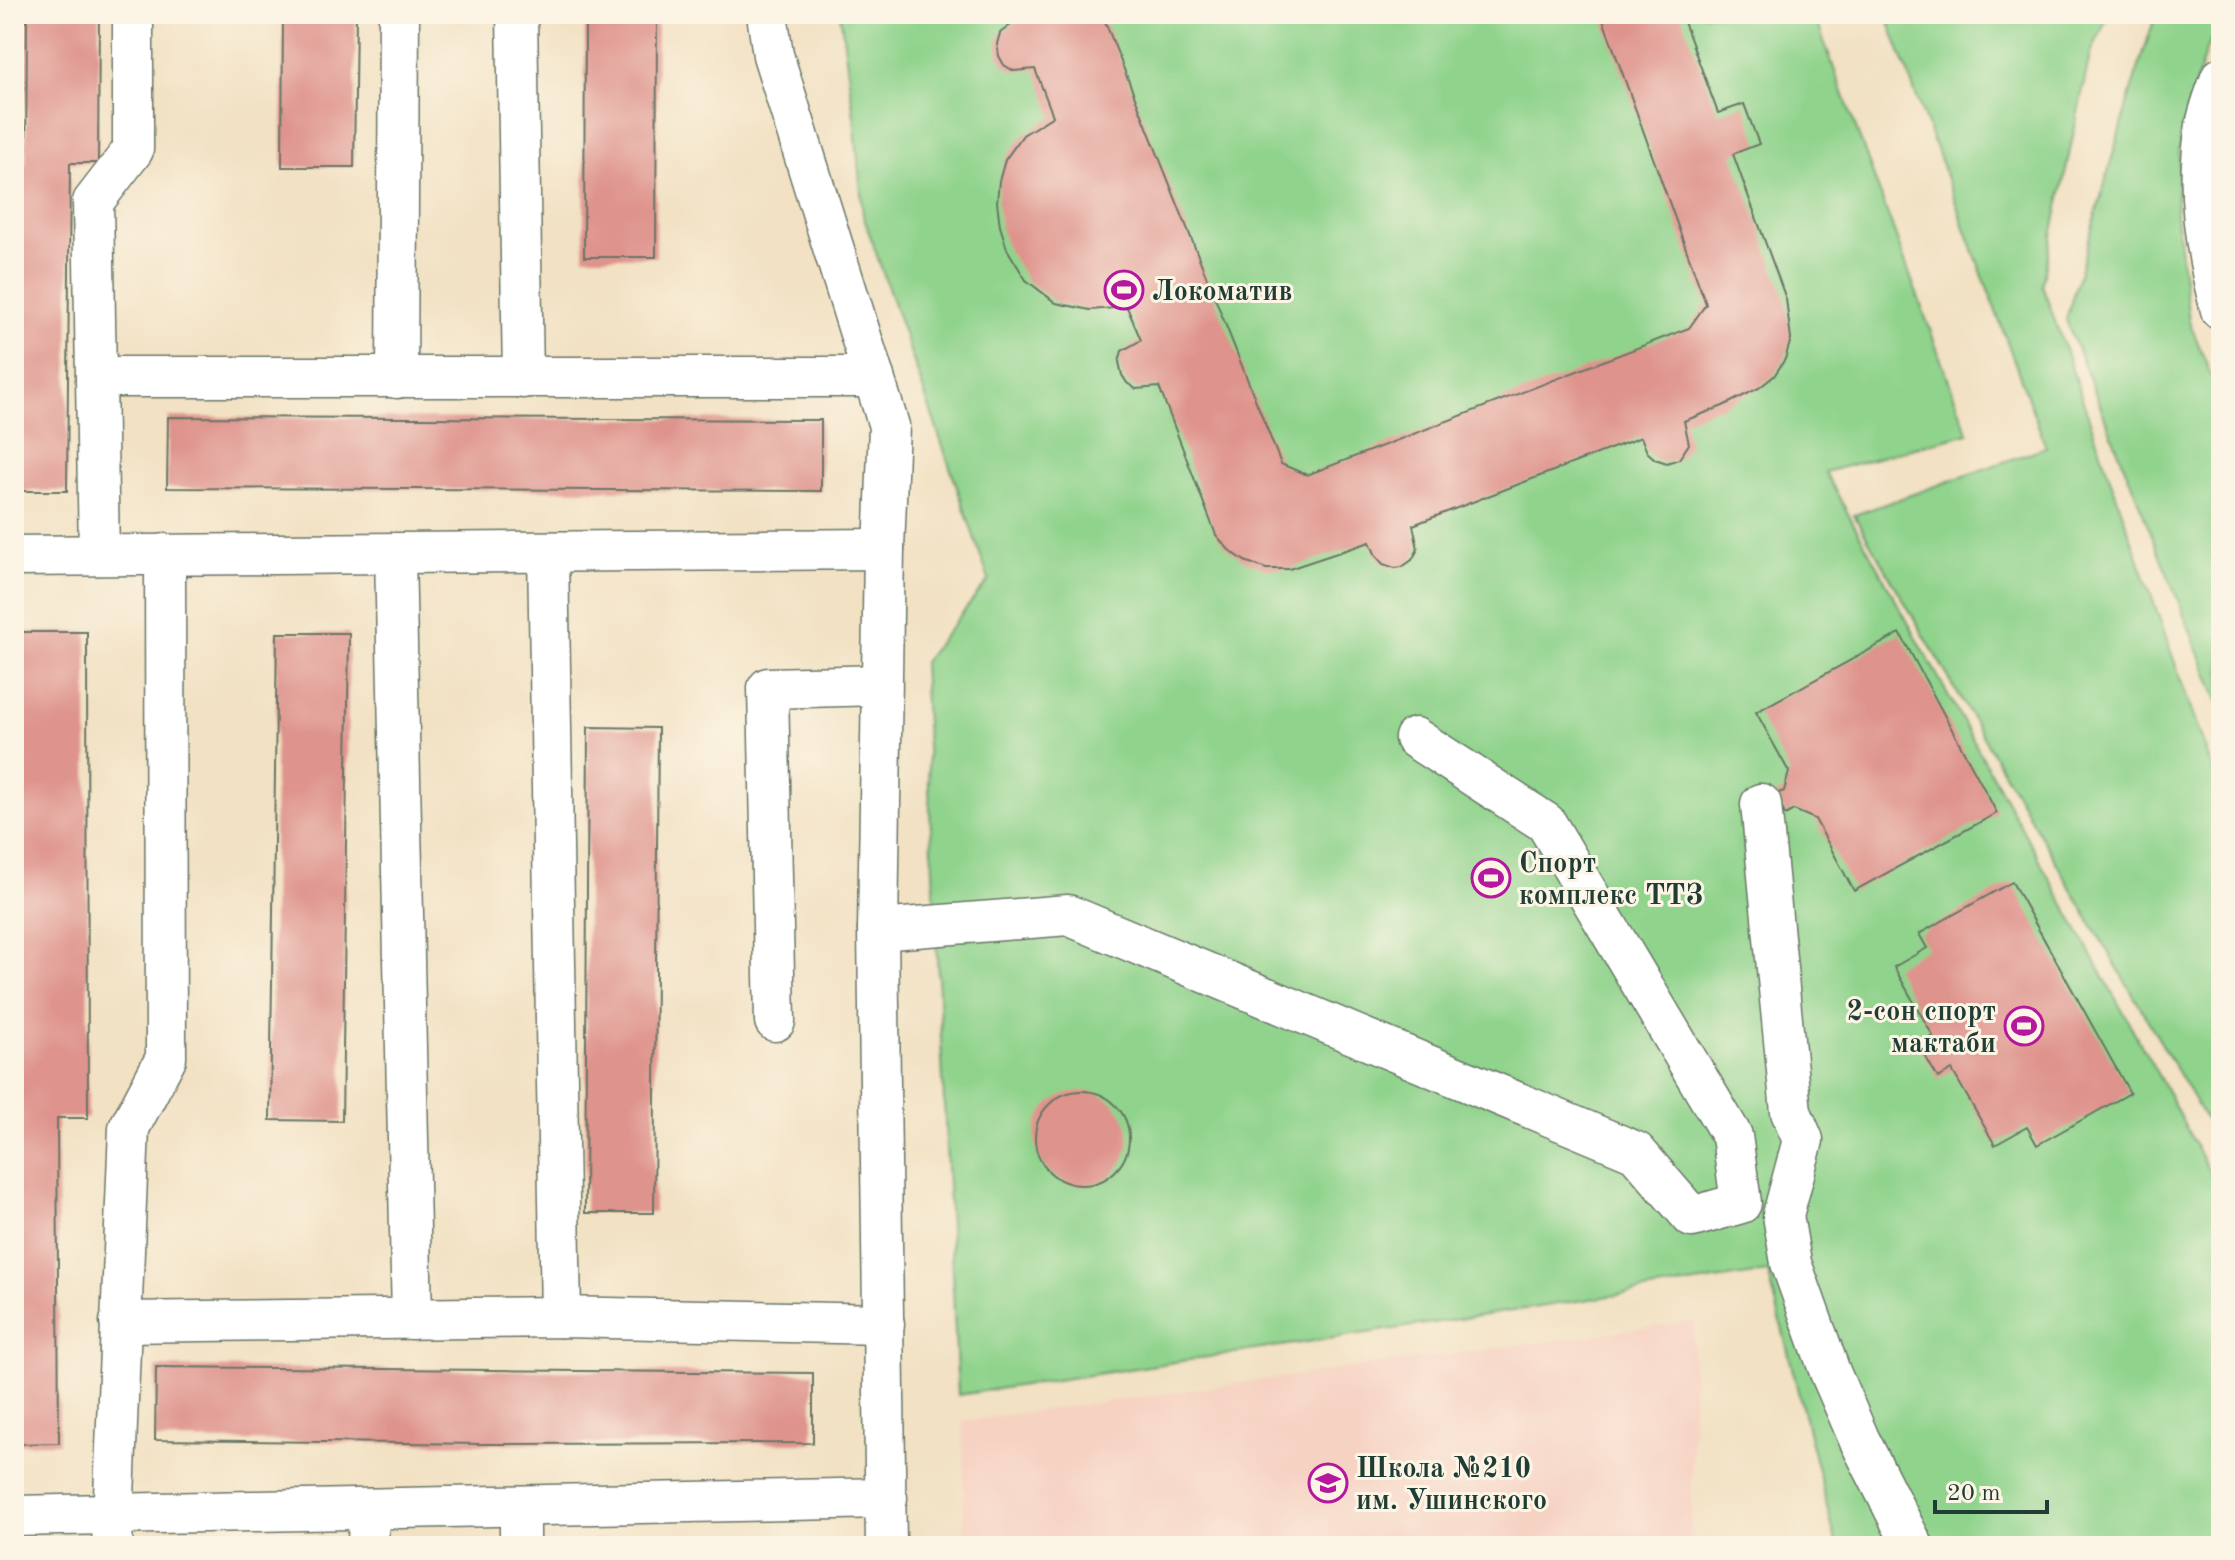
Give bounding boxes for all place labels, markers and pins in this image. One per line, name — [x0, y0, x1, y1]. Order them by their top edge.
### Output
sports icon: Локоматив — [1103, 269, 1145, 311]
place label: Локоматив — [1152, 279, 1292, 307]
place label: Спорт комплекс ТТЗ — [1519, 850, 1703, 911]
sports icon: Спорт комплекс ТТЗ — [1470, 857, 1512, 899]
place label: 2-сон спорт мактаби — [1847, 999, 1996, 1059]
sports icon: 2-сон спорт мактаби — [2003, 1005, 2045, 1047]
place label: Школа №210 им. Ушинского — [1356, 1455, 1547, 1516]
school or university icon: Школа №210 им. Ушинского — [1307, 1462, 1349, 1504]

